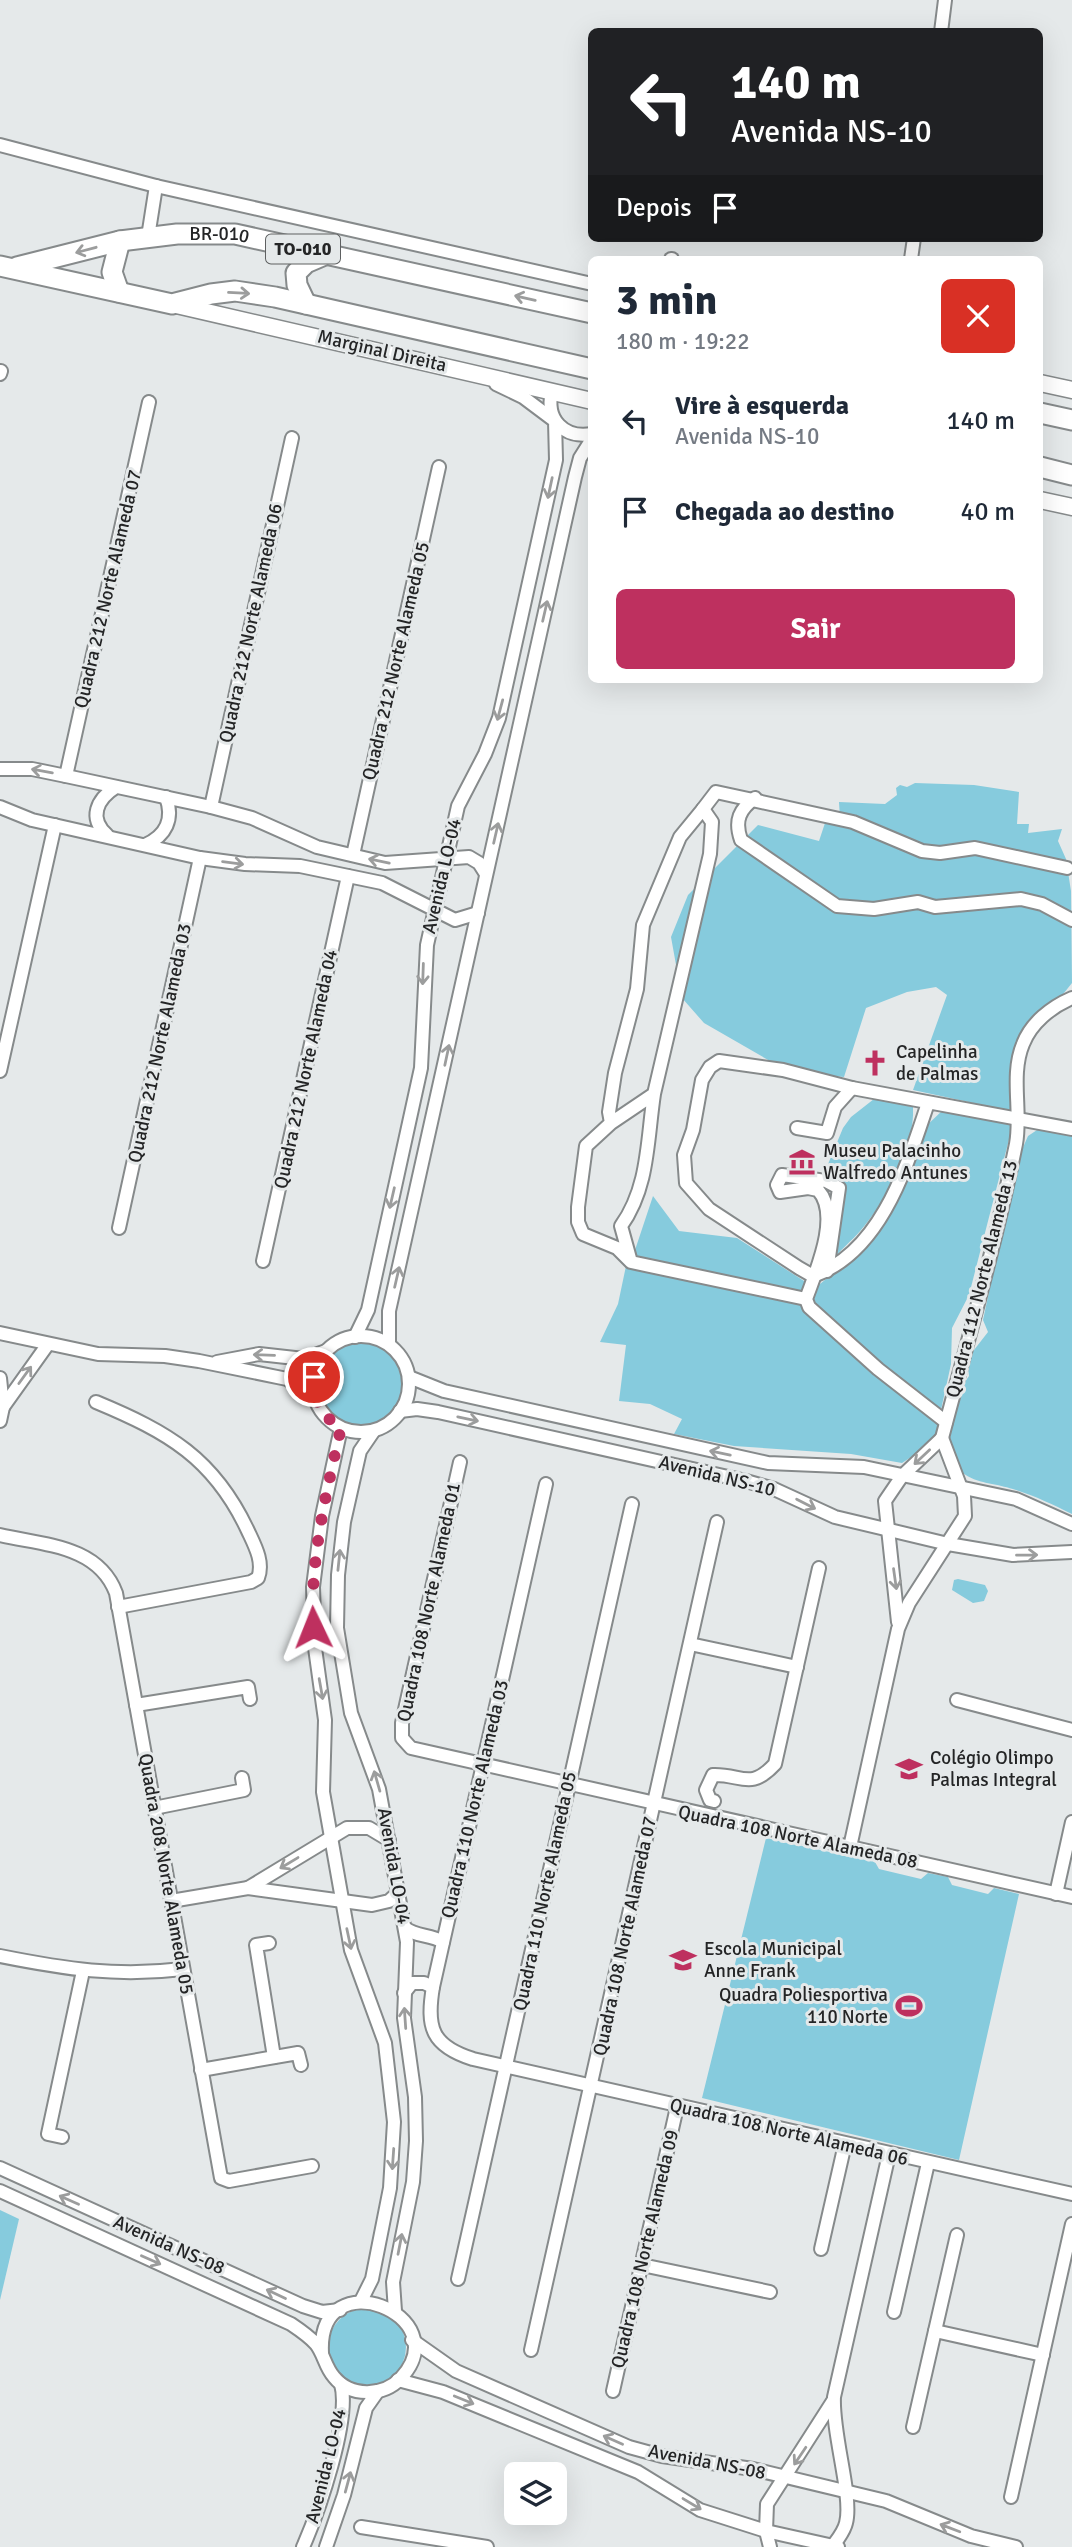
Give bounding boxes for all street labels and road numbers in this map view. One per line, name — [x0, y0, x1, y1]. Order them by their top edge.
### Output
street label: BR-010 — [189, 222, 252, 249]
road number: TO-010 — [266, 234, 340, 264]
street label: Marginal Direita — [315, 325, 449, 377]
street label: Quadra 212 Norte Alameda 07 — [69, 467, 147, 711]
street label: Quadra 212 Norte Alameda 06 — [214, 501, 288, 745]
street label: Quadra 212 Norte Alameda 05 — [357, 539, 435, 783]
street label: Avenida LO-04 — [417, 816, 467, 936]
street label: Quadra 212 Norte Alameda 03 — [123, 921, 197, 1165]
street label: Quadra 212 Norte Alameda 04 — [269, 947, 343, 1191]
street label: Quadra 112 Norte Alameda 13 — [941, 1158, 1023, 1400]
street label: Avenida NS-10 — [656, 1450, 778, 1502]
street label: Quadra 108 Norte Alameda 01 — [392, 1480, 466, 1724]
street label: Quadra 110 Norte Alameda 03 — [436, 1677, 514, 1921]
street label: Quadra 208 Norte Alameda 05 — [133, 1752, 199, 1996]
street label: Quadra 110 Norte Alameda 05 — [508, 1769, 582, 2013]
street label: Quadra 108 Norte Alameda 08 — [676, 1800, 920, 1874]
street label: Avenida LO-04 — [372, 1806, 416, 1926]
street label: Quadra 108 Norte Alameda 07 — [588, 1814, 662, 2058]
street label: Quadra 108 Norte Alameda 06 — [667, 2093, 911, 2171]
street label: Quadra 108 Norte Alameda 09 — [606, 2127, 684, 2371]
street label: Avenida NS-08 — [110, 2210, 228, 2280]
street label: Avenida LO-04 — [300, 2406, 352, 2526]
street label: Avenida NS-08 — [646, 2439, 768, 2485]

